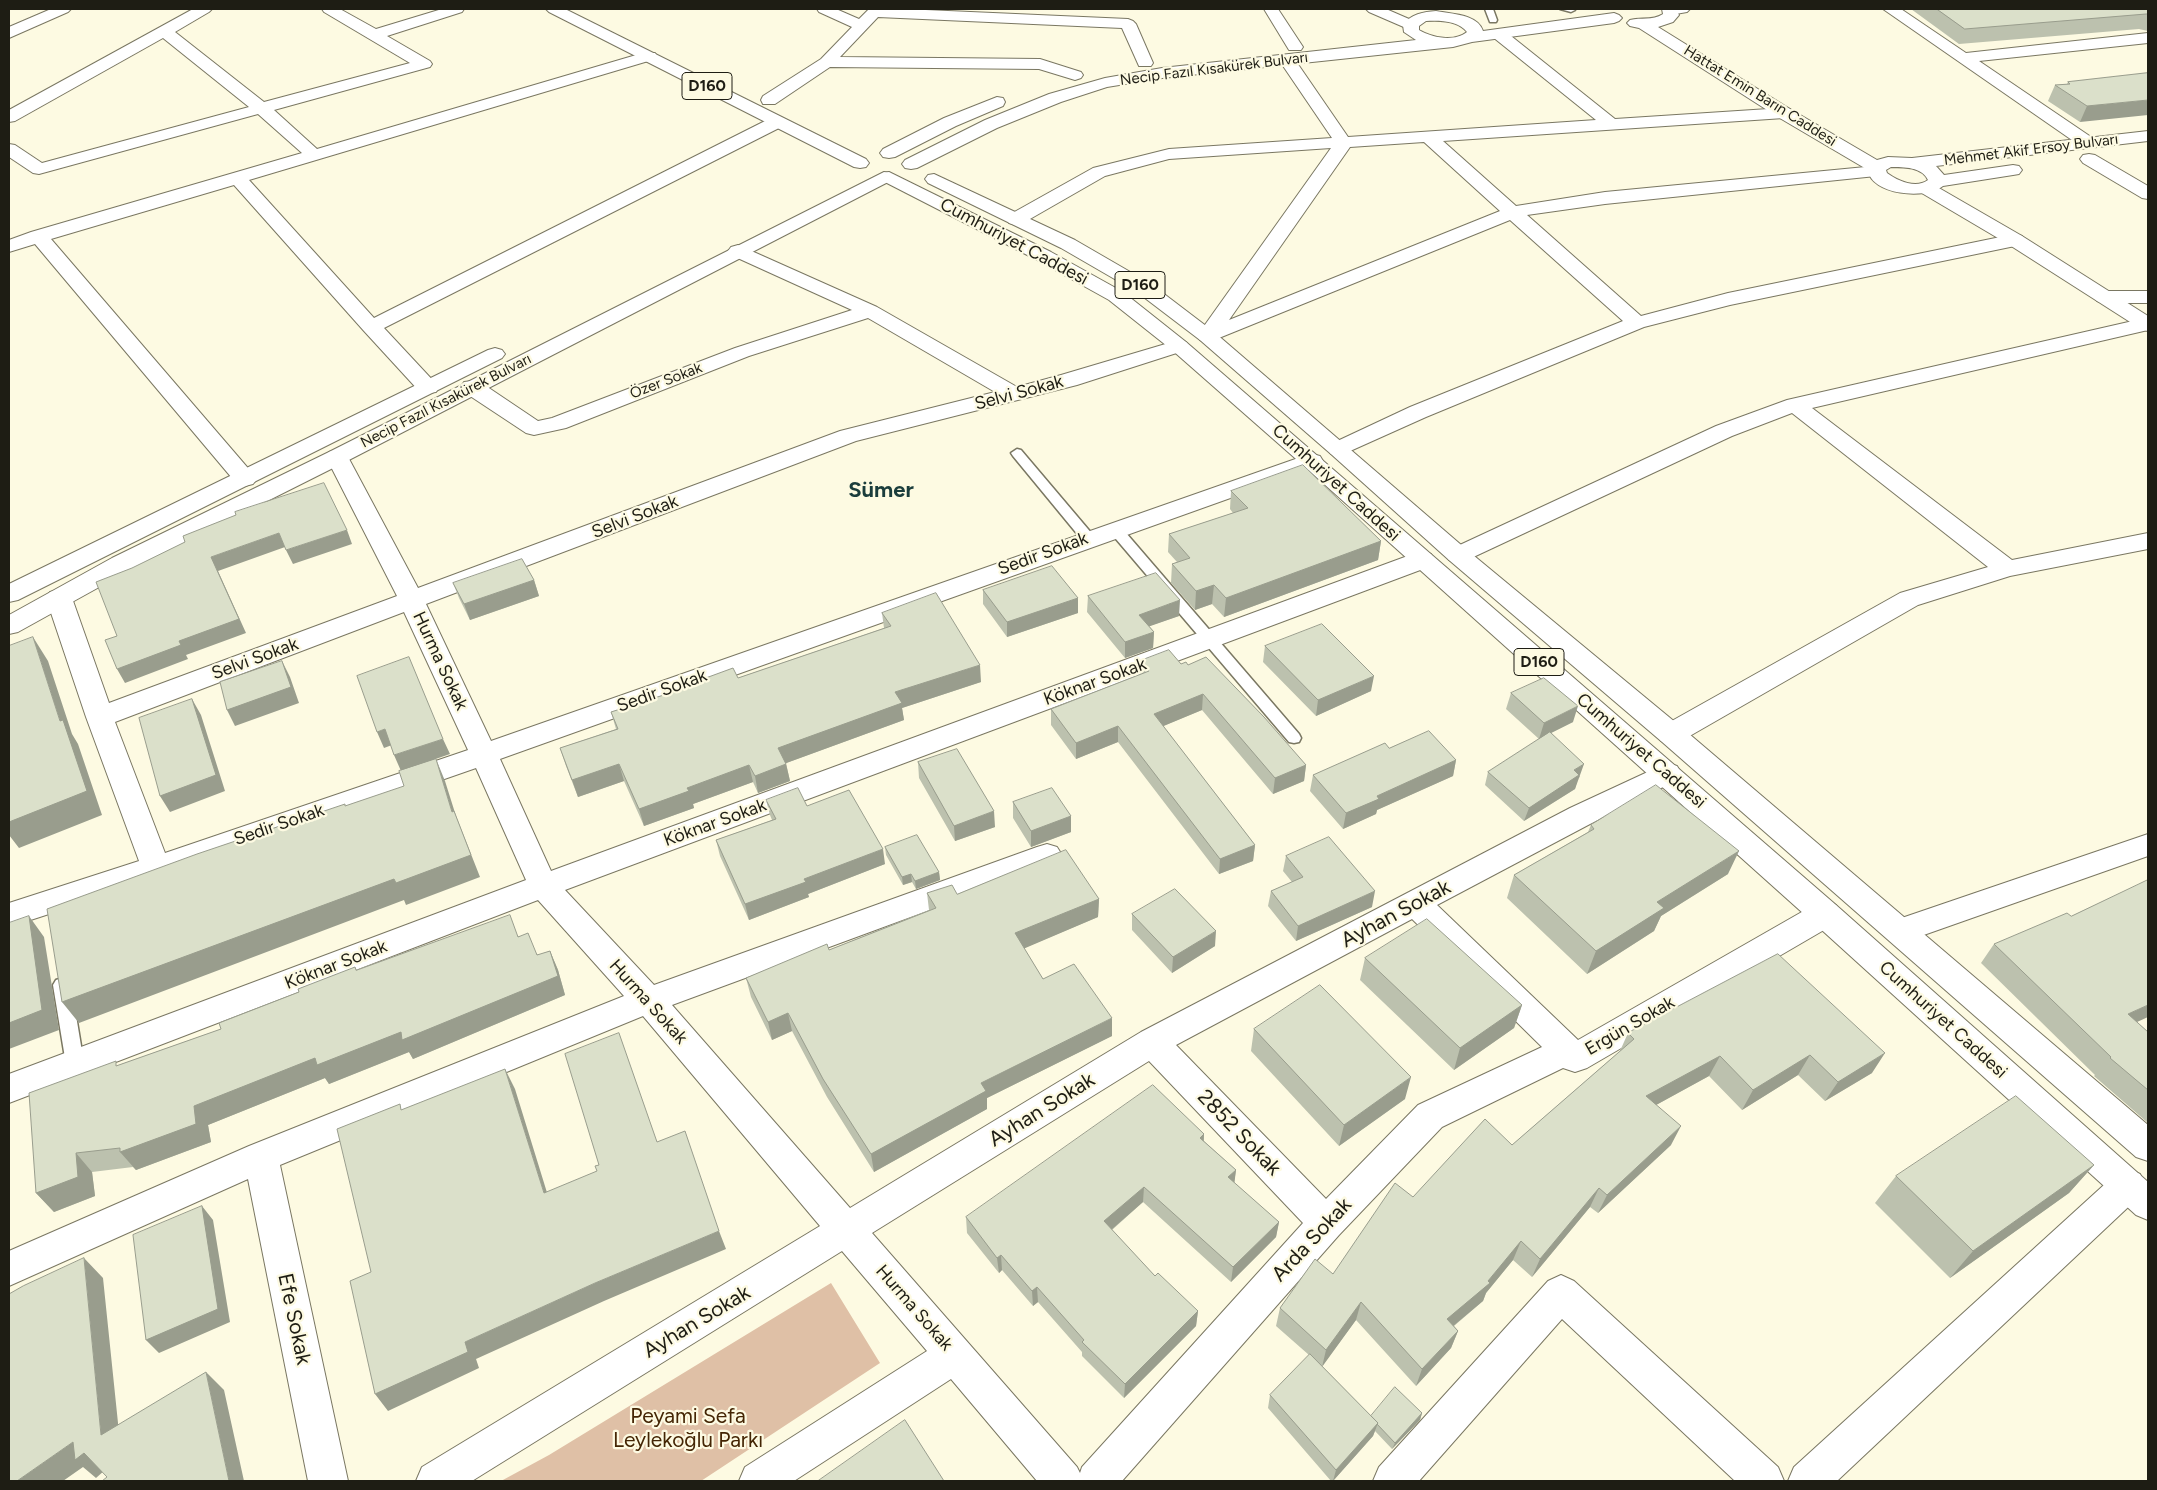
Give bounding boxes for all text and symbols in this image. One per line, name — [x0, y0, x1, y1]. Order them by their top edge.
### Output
street label: Hattat Emin Barın Caddesi — [1680, 42, 1840, 150]
street label: Necip Fazıl Kısakürek Bulvarı — [1119, 49, 1309, 89]
road number: D160 — [682, 72, 732, 100]
street label: Mehmet Akif Ersoy Bulvarı — [1943, 130, 2119, 170]
street label: Cumhuriyet Caddesi — [936, 194, 1092, 290]
road number: D160 — [1115, 272, 1165, 298]
street label: Necip Fazıl Kısakürek Bulvarı — [358, 350, 534, 452]
street label: Özer Sokak — [627, 359, 705, 403]
street label: Selvi Sokak — [972, 371, 1066, 415]
street label: Cumhuriyet Caddesi — [1268, 420, 1404, 546]
district label: Sümer — [848, 478, 914, 504]
street label: Selvi Sokak — [589, 491, 681, 543]
street label: Sedir Sokak — [995, 528, 1091, 580]
street label: Hurma Sokak — [408, 608, 472, 714]
street label: Selvi Sokak — [209, 633, 301, 685]
road number: D160 — [1514, 649, 1564, 676]
street label: Köknar Sokak — [1041, 653, 1149, 711]
street label: Sedir Sokak — [614, 665, 710, 717]
street label: Cumhuriyet Caddesi — [1572, 689, 1710, 813]
street label: Köknar Sokak — [661, 794, 769, 852]
street label: Sedir Sokak — [231, 799, 327, 851]
street label: Ayhan Sokak — [1337, 875, 1455, 953]
street label: Köknar Sokak — [282, 936, 390, 994]
street label: Hurma Sokak — [604, 955, 692, 1049]
street label: Cumhuriyet Caddesi — [1875, 957, 2011, 1083]
street label: Ergün Sokak — [1581, 992, 1679, 1060]
street label: Ayhan Sokak — [984, 1067, 1100, 1153]
street label: 2852 Sokak — [1192, 1085, 1286, 1181]
street label: Arda Sokak — [1267, 1193, 1357, 1287]
street label: Hurma Sokak — [871, 1261, 957, 1355]
street label: Efe Sokak — [272, 1271, 316, 1367]
street label: Ayhan Sokak — [639, 1280, 755, 1364]
park label: Peyami Sefa Leylekoğlu Parkı — [613, 1404, 763, 1454]

